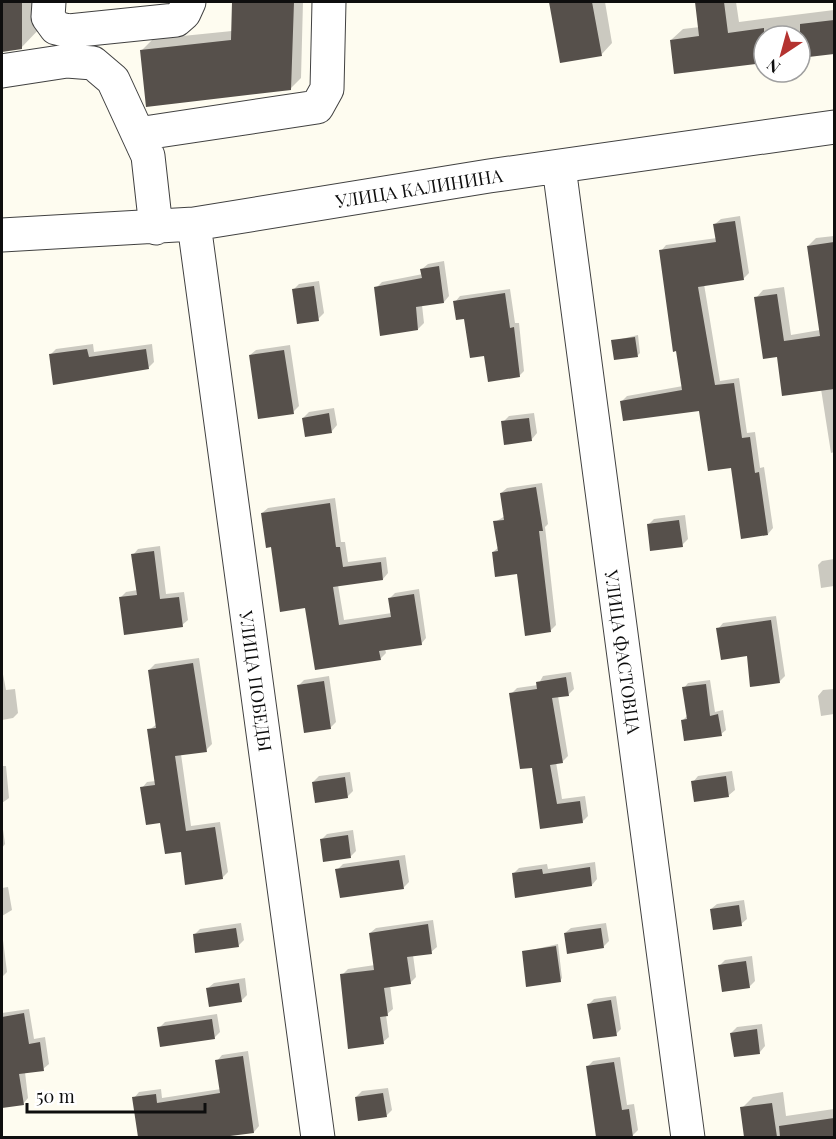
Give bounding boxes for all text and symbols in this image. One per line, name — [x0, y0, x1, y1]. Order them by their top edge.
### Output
north arrow — [752, 24, 812, 84]
text: N — [762, 54, 784, 78]
street label: УЛИЦА КАЛИНИНА — [333, 163, 505, 213]
street label: УЛИЦА ФАСТОВЦА — [599, 567, 646, 736]
street label: УЛИЦА ПОБЕДЫ — [234, 608, 278, 753]
scale bar — [27, 1076, 206, 1114]
text: 50 m — [36, 1084, 75, 1108]

